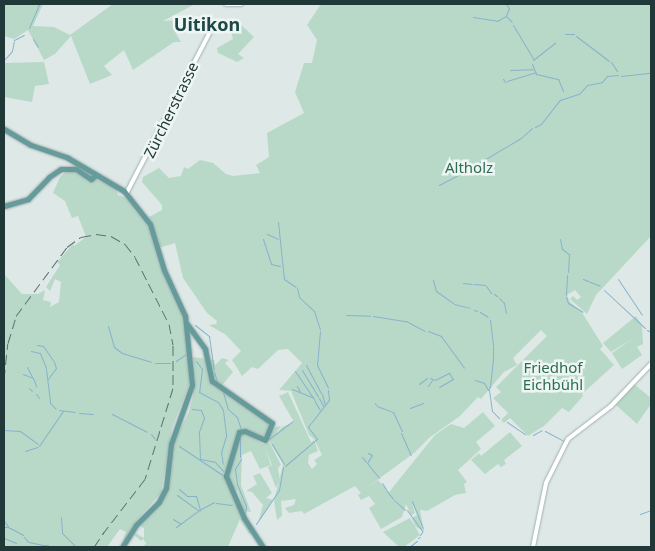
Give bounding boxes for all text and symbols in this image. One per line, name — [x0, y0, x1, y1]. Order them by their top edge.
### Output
district label: Uitikon — [174, 13, 240, 35]
street label: Zürcherstrasse — [140, 59, 202, 161]
park label: Altholz — [445, 159, 493, 177]
park label: Friedhof Eichbühl — [523, 358, 583, 393]

